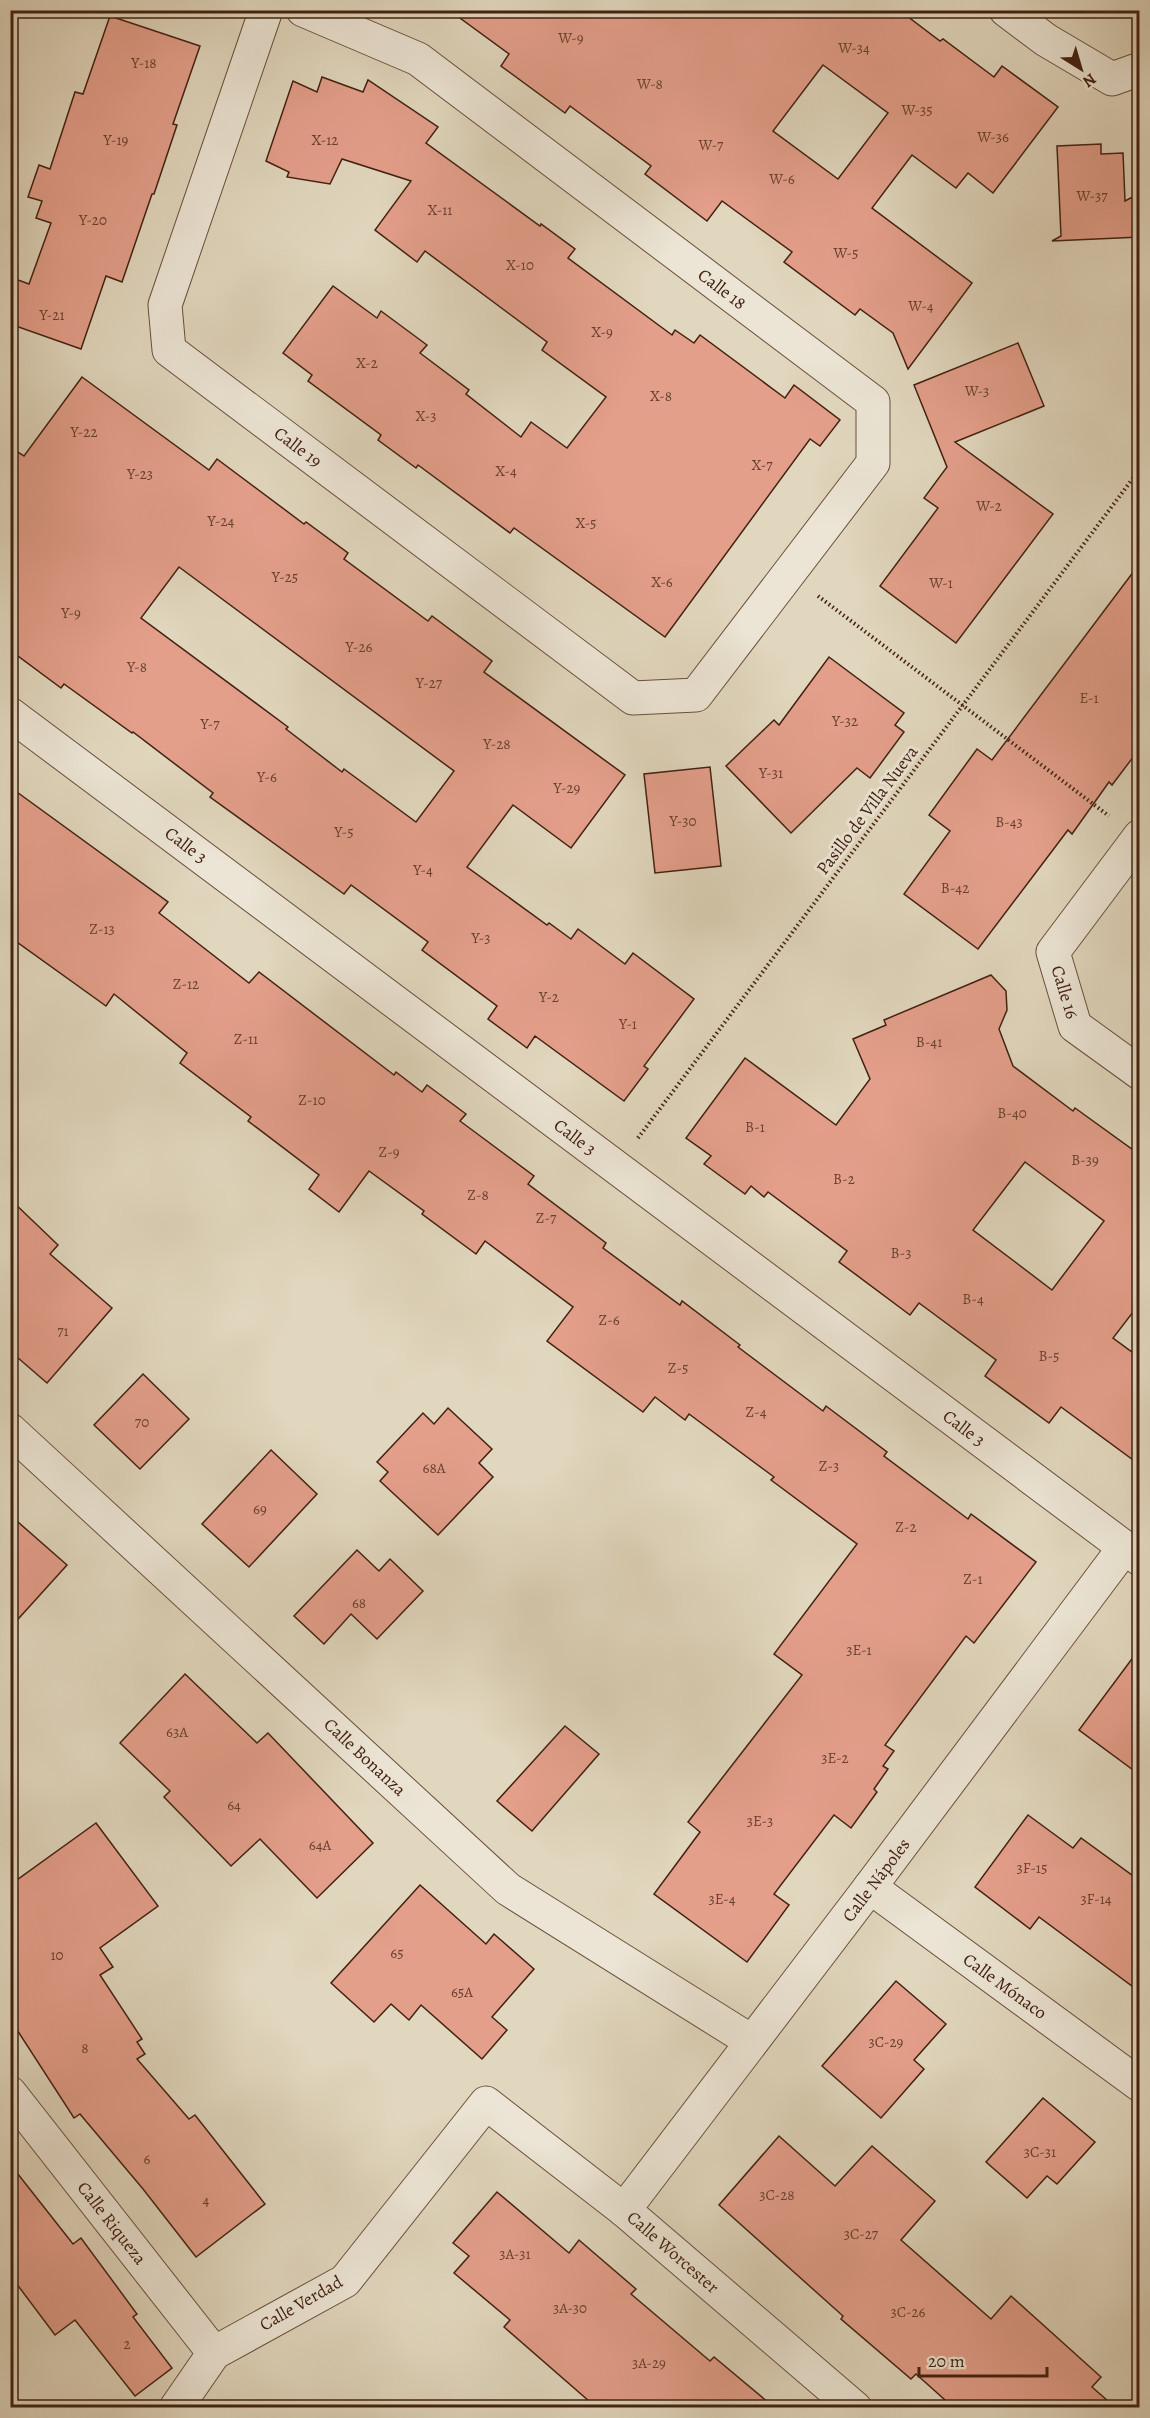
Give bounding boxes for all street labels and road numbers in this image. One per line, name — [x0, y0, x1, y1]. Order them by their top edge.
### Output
street label: Calle 18 — [693, 263, 751, 315]
street label: Calle 19 — [269, 421, 327, 473]
street label: Pasillo de Villa Nueva — [811, 740, 924, 879]
street label: Calle 3 — [160, 821, 212, 869]
street label: Calle 16 — [1046, 962, 1084, 1022]
street label: Calle 3 — [549, 1113, 601, 1161]
street label: Calle 3 — [938, 1404, 990, 1452]
street label: Calle Bonanza — [319, 1713, 412, 1802]
street label: Calle Nápoles — [837, 1833, 915, 1927]
street label: Calle Mónaco — [958, 1947, 1052, 2025]
street label: Calle Riqueza — [72, 2176, 153, 2270]
street label: Calle Worcester — [622, 2205, 724, 2299]
street label: Calle Verdad — [255, 2269, 347, 2336]

